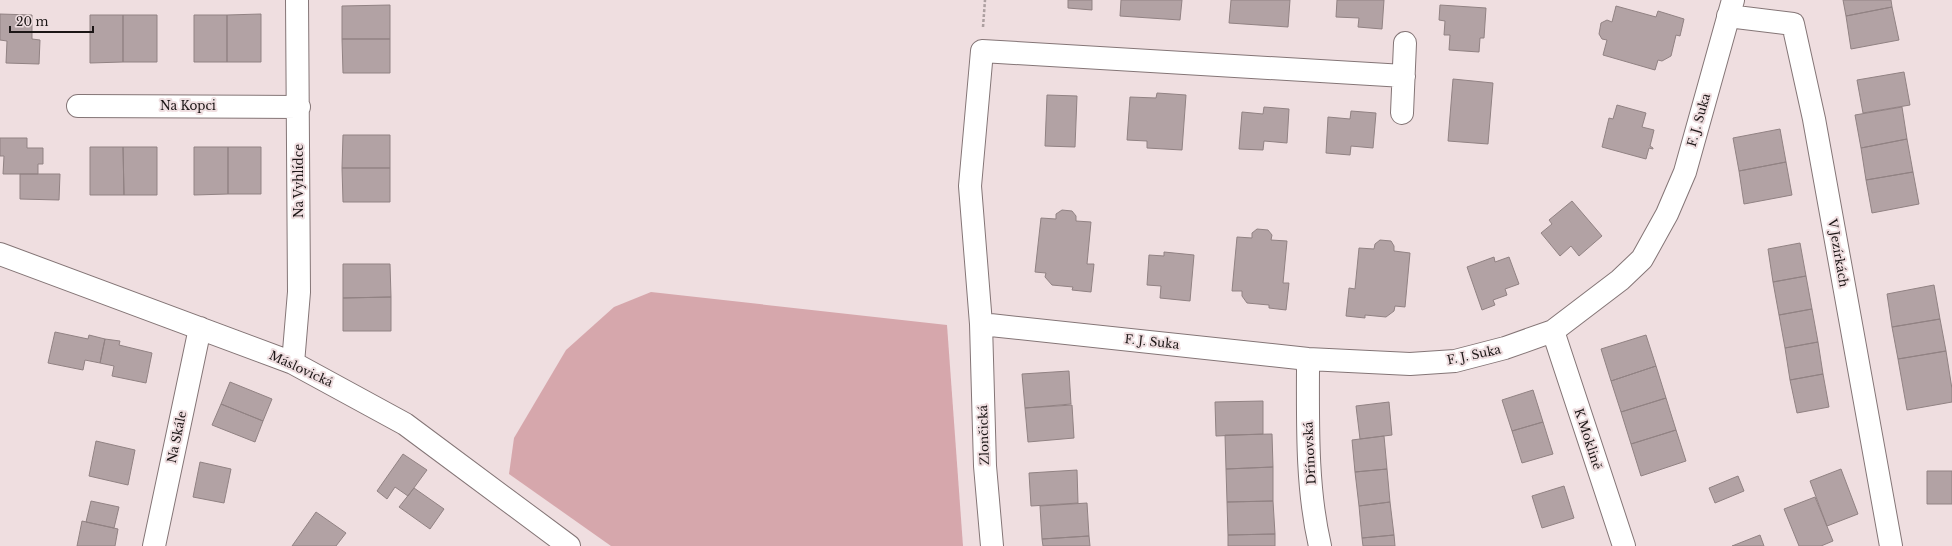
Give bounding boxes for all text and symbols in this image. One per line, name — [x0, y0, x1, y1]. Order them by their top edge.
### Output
scale bar — [10, 8, 93, 34]
text: 20 m — [16, 14, 48, 29]
street label: F. J. Suka — [1684, 91, 1713, 148]
street label: Na Kopci — [160, 98, 216, 113]
street label: Na Vyhlídce — [291, 144, 306, 218]
street label: V Jezírkách — [1825, 217, 1852, 288]
street label: F. J. Suka — [1124, 331, 1180, 352]
street label: F. J. Suka — [1446, 341, 1503, 368]
street label: Máslovická — [267, 347, 336, 390]
street label: Zlončická — [975, 404, 992, 465]
street label: K Moklině — [1572, 406, 1605, 472]
street label: Na Skále — [164, 409, 189, 464]
street label: Dřínovská — [1300, 421, 1319, 485]

